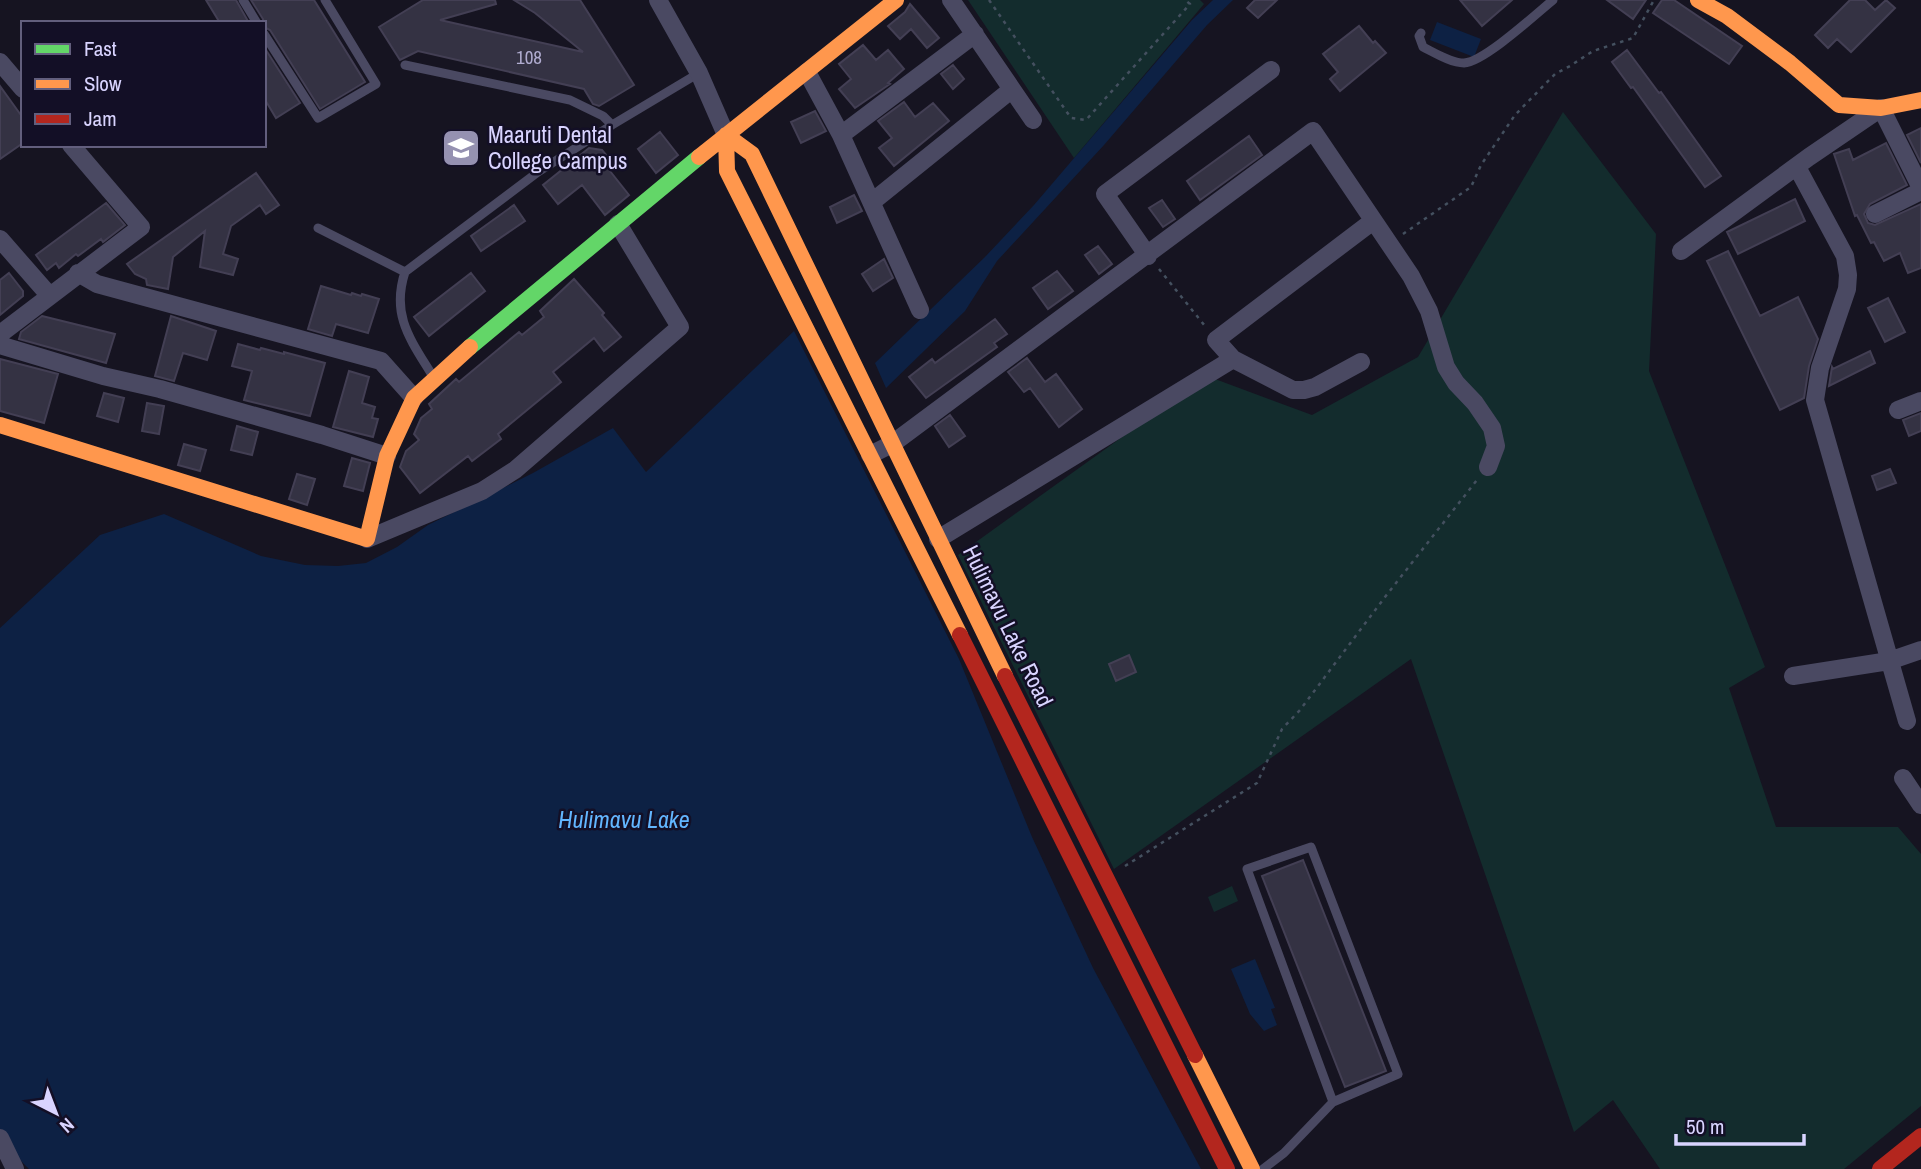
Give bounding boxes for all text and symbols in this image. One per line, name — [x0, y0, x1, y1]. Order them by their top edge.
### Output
legend — [21, 21, 266, 147]
text: Fast — [84, 34, 117, 63]
house number: 108 — [516, 44, 542, 70]
text: Slow — [84, 69, 122, 98]
text: Jam — [84, 104, 117, 133]
place label: Maaruti Dental College Campus — [488, 119, 627, 176]
school or university icon: Maaruti Dental College Campus — [440, 127, 482, 169]
street label: Hulimavu Lake Road — [956, 540, 1061, 712]
water label: Hulimavu Lake — [558, 803, 690, 835]
north arrow — [21, 1078, 91, 1148]
scale bar — [1676, 1102, 1804, 1146]
text: N — [54, 1112, 80, 1139]
text: 50 m — [1686, 1112, 1724, 1141]

